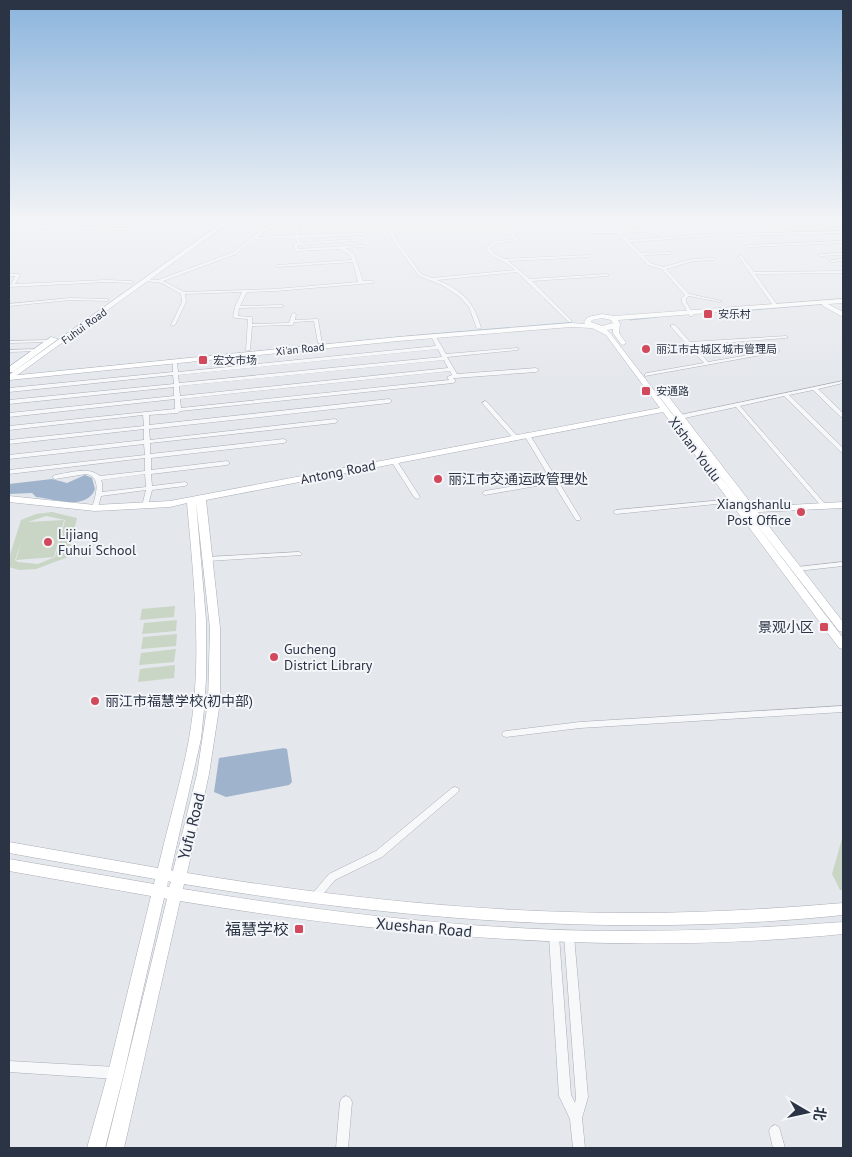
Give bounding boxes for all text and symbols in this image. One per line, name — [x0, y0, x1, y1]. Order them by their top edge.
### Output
street label: Fuhui Road — [59, 305, 110, 347]
place label: 安乐村 — [718, 307, 751, 321]
marker: 安乐村 — [702, 308, 714, 320]
street label: Xi'an Road — [275, 339, 325, 359]
place label: 丽江市古城区城市管理局 — [656, 342, 777, 356]
marker: 丽江市古城区城市管理局 — [640, 343, 652, 355]
place label: 宏文市场 — [213, 353, 257, 367]
marker: 宏文市场 — [197, 354, 209, 366]
place label: 安通路 — [656, 384, 689, 398]
marker: 安通路 — [640, 385, 652, 397]
street label: Xishan Youlu — [665, 413, 725, 485]
street label: Antong Road — [299, 456, 377, 488]
place label: 丽江市交通运政管理处 — [448, 470, 588, 488]
marker: 丽江市交通运政管理处 — [432, 473, 444, 485]
place label: Xiangshanlu Post Office — [717, 495, 791, 529]
marker: Xiangshanlu Post Office — [795, 506, 807, 518]
place label: Lijiang Fuhui School — [58, 525, 136, 559]
marker: Lijiang Fuhui School — [42, 536, 54, 548]
place label: 景观小区 — [758, 618, 814, 636]
marker: 景观小区 — [818, 621, 830, 633]
place label: Gucheng District Library — [284, 640, 373, 674]
marker: Gucheng District Library — [268, 651, 280, 663]
place label: 丽江市福慧学校(初中部) — [105, 692, 253, 710]
marker: 丽江市福慧学校(初中部) — [89, 695, 101, 707]
street label: Yufu Road — [173, 790, 209, 862]
street label: Xueshan Road — [375, 913, 473, 941]
place label: 福慧学校 — [225, 919, 289, 939]
marker: 福慧学校 — [293, 923, 305, 935]
north arrow — [782, 1087, 832, 1137]
text: 北 — [810, 1106, 830, 1122]

